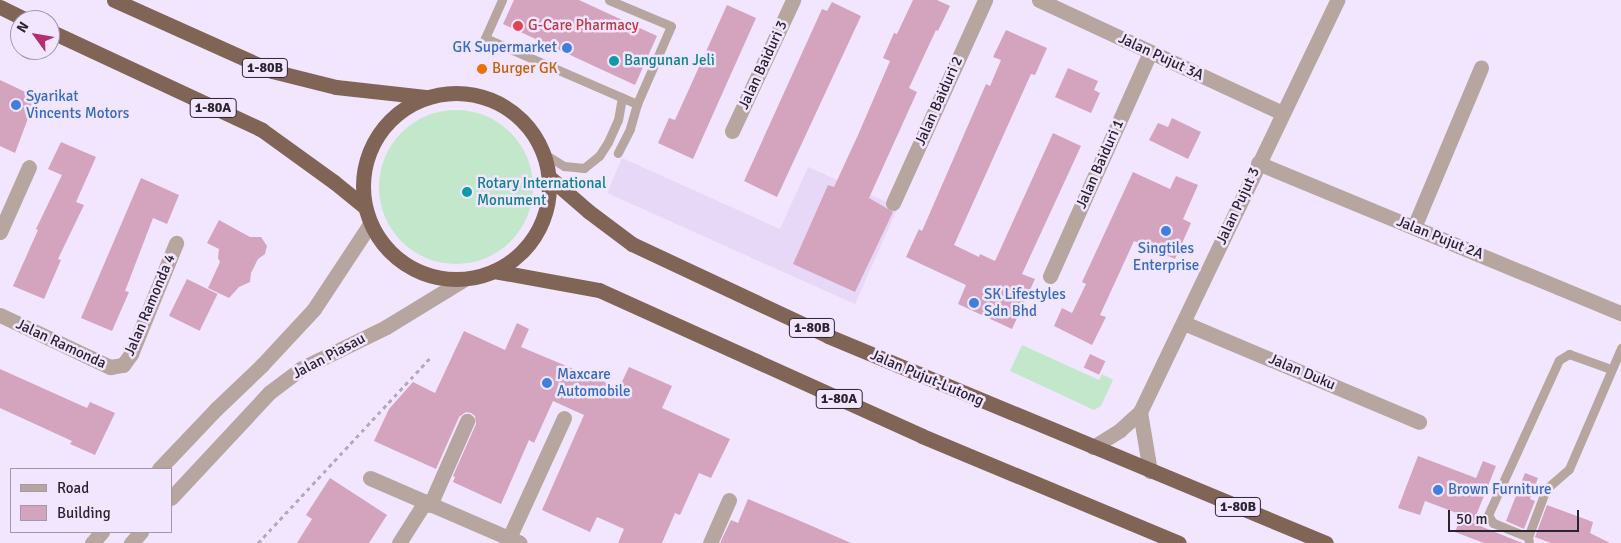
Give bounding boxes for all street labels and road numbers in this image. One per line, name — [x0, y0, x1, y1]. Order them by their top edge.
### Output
street label: Jalan Baiduri 3 — [735, 18, 791, 112]
street label: Jalan Pujut 3A — [1115, 29, 1207, 85]
street label: Jalan Baiduri 2 — [911, 54, 967, 148]
road number: 1-80B — [241, 56, 289, 80]
road number: 1-80A — [189, 96, 237, 120]
street label: Jalan Baiduri 1 — [1072, 117, 1128, 211]
street label: Jalan Pujut 3 — [1212, 165, 1264, 247]
street label: Jalan Pujut 2A — [1394, 212, 1486, 264]
street label: Jalan Ramonda 4 — [120, 251, 180, 359]
street label: Jalan Ramonda — [13, 315, 109, 373]
road number: 1-80B — [788, 316, 836, 339]
street label: Jalan Piasau — [289, 329, 369, 383]
street label: Jalan Pujut-Lutong — [868, 346, 986, 410]
street label: Jalan Duku — [1266, 350, 1338, 394]
road number: 1-80A — [815, 388, 863, 410]
road number: 1-80B — [1214, 496, 1262, 518]

